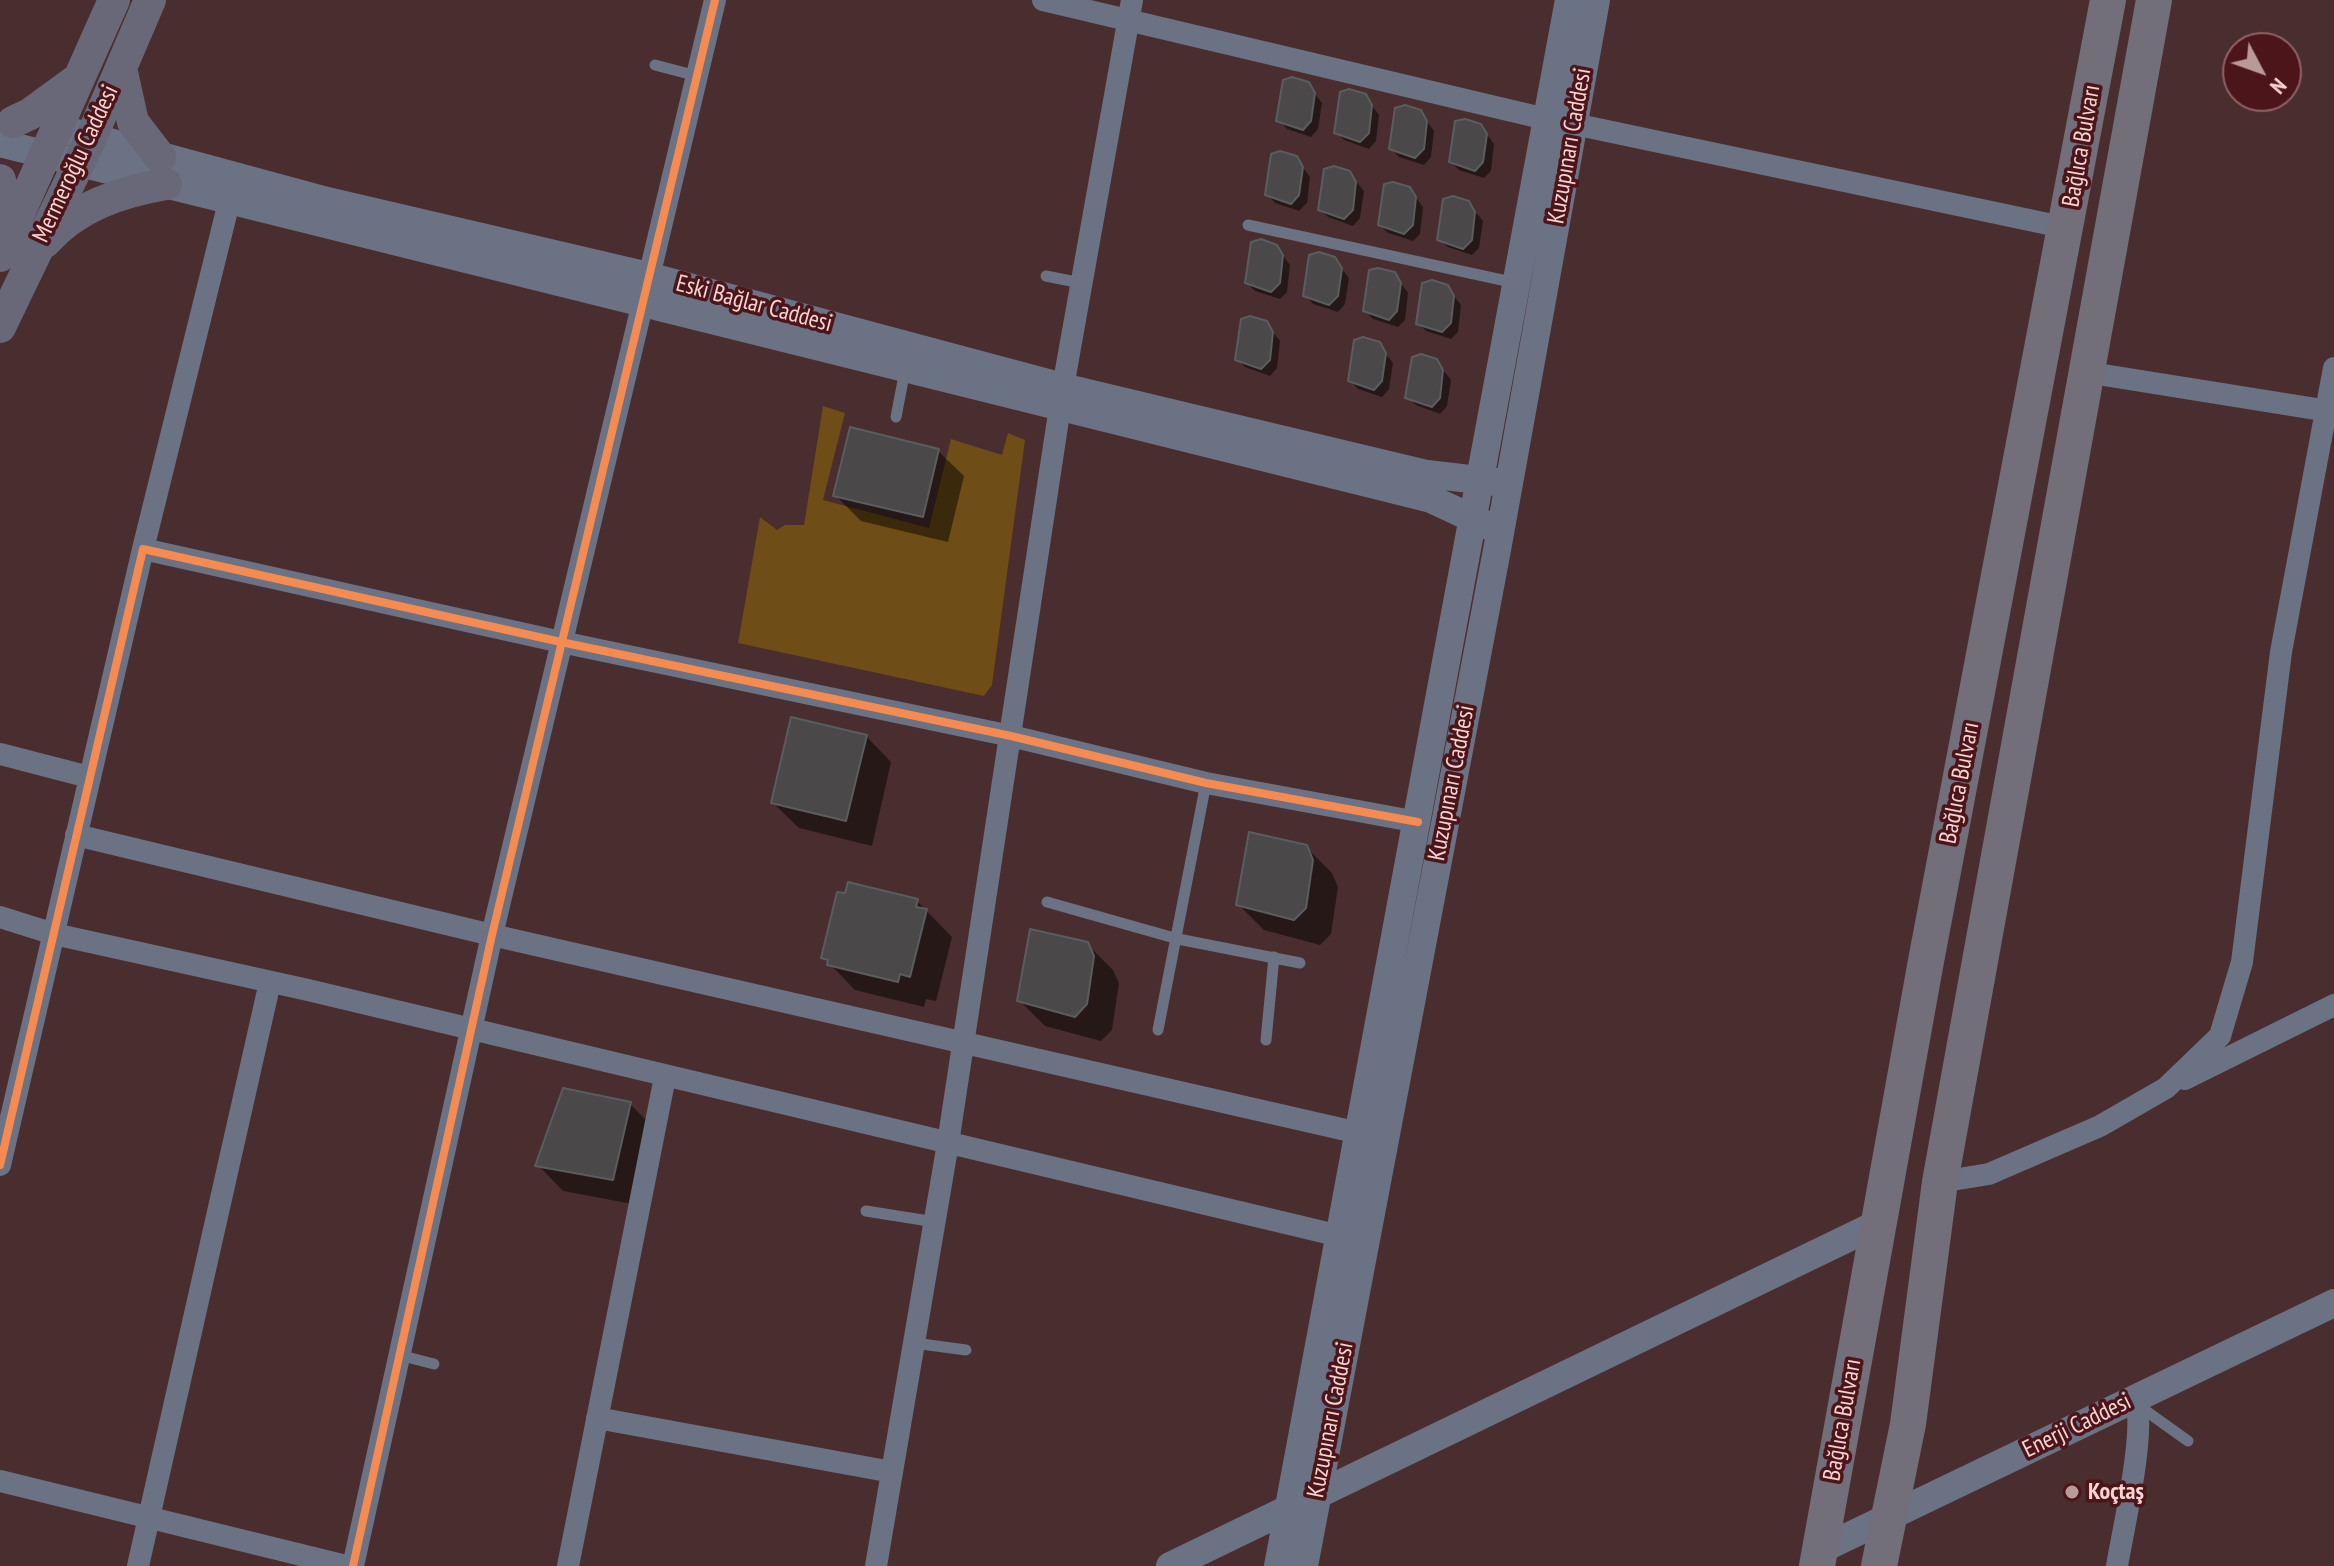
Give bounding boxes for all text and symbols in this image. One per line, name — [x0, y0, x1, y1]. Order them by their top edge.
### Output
north arrow — [2222, 32, 2302, 112]
street label: Kuzupınarı Caddesi — [1542, 66, 1598, 226]
text: N — [2264, 73, 2293, 100]
street label: Mermeroğlu Caddesi — [27, 81, 125, 247]
street label: Bağlıca Bulvarı — [2057, 83, 2107, 209]
street label: Eski Bağlar Caddesi — [673, 269, 835, 339]
street label: Kuzupınarı Caddesi — [1423, 703, 1481, 863]
street label: Bağlıca Bulvarı — [1934, 720, 1986, 846]
street label: Kuzupınarı Caddesi — [1302, 1340, 1360, 1500]
street label: Bağlıca Bulvarı — [1818, 1357, 1868, 1483]
street label: Enerji Caddesi — [2018, 1387, 2136, 1465]
place label: Koçtaş — [2088, 1478, 2144, 1506]
marker: Koçtaş — [2063, 1483, 2081, 1501]

